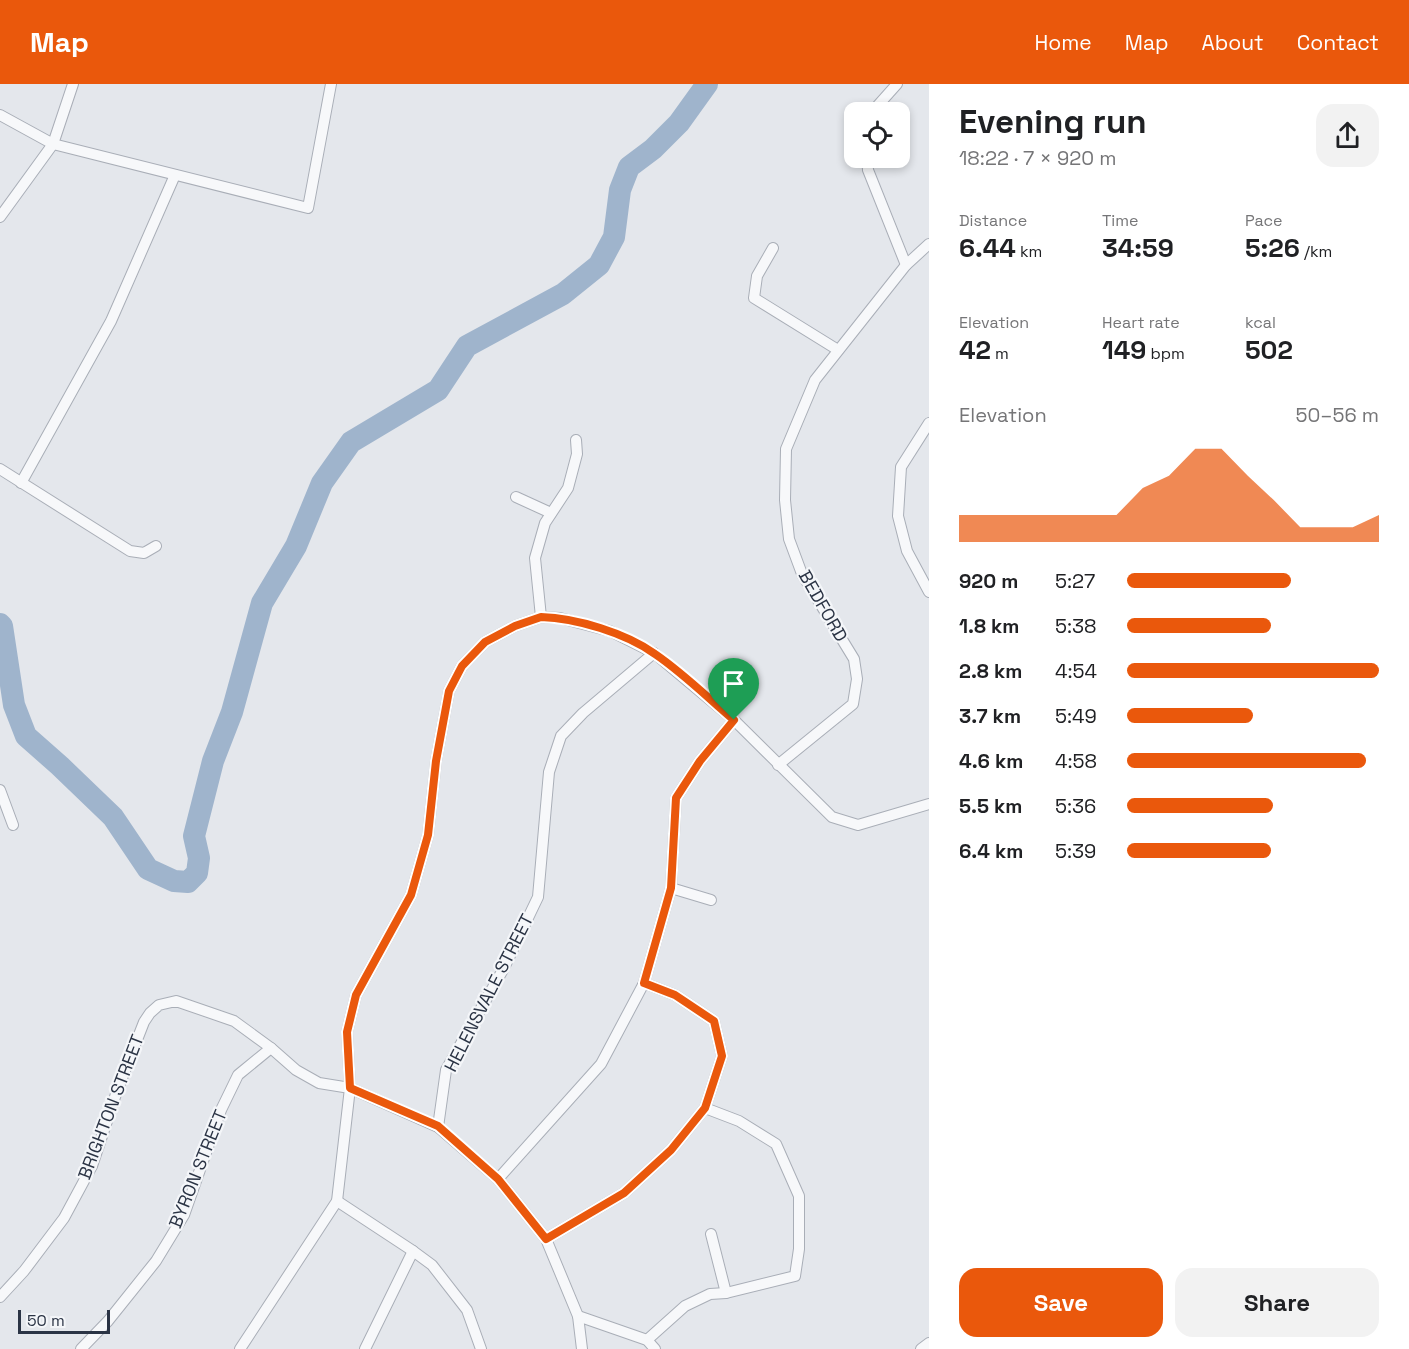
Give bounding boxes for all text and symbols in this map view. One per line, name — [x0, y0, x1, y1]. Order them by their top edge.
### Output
text: Map — [30, 24, 89, 60]
text: Home — [1034, 29, 1092, 56]
text: Map — [1125, 29, 1169, 56]
text: About — [1202, 29, 1264, 56]
text: Contact — [1297, 29, 1379, 56]
text: Evening run — [959, 101, 1147, 143]
map controls — [844, 102, 910, 168]
button: locate — [844, 102, 910, 168]
button: share — [1316, 104, 1379, 167]
text: 18:22 · 7 × 920 m — [959, 145, 1116, 171]
text: Distance — [959, 210, 1027, 231]
text: Time — [1102, 210, 1138, 231]
text: Pace — [1245, 210, 1282, 231]
text: 6.44 — [959, 231, 1016, 265]
text: 34:59 — [1102, 231, 1174, 265]
text: 5:26 — [1245, 231, 1300, 265]
text: km — [1016, 241, 1042, 262]
text: /km — [1300, 241, 1332, 262]
text: Elevation — [959, 312, 1029, 333]
text: Heart rate — [1102, 312, 1180, 333]
text: kcal — [1245, 312, 1276, 333]
text: 42 — [959, 333, 991, 367]
text: 149 — [1102, 333, 1146, 367]
text: 502 — [1245, 333, 1293, 367]
text: m — [991, 343, 1009, 364]
text: bpm — [1146, 343, 1185, 364]
text: Elevation — [959, 402, 1047, 428]
text: 50–56 m — [1296, 402, 1379, 428]
street label: BEDFORD — [794, 566, 853, 646]
text: 920 m — [959, 568, 1018, 594]
text: 5:27 — [1055, 568, 1095, 594]
text: 1.8 km — [959, 613, 1019, 639]
text: 5:38 — [1055, 613, 1097, 639]
pin — [708, 658, 759, 720]
text: 2.8 km — [959, 658, 1022, 684]
text: 4:54 — [1055, 658, 1097, 684]
icon: arrive — [717, 667, 750, 700]
text: 3.7 km — [959, 703, 1021, 729]
text: 5:49 — [1055, 703, 1097, 729]
text: 4.6 km — [959, 748, 1023, 774]
text: 4:58 — [1055, 748, 1097, 774]
text: 5.5 km — [959, 793, 1022, 819]
text: 5:36 — [1055, 793, 1096, 819]
text: 6.4 km — [959, 838, 1023, 864]
text: 5:39 — [1055, 838, 1096, 864]
street label: HELENSVALE STREET — [439, 910, 538, 1076]
street label: BRIGHTON STREET — [72, 1031, 149, 1182]
street label: BYRON STREET — [163, 1106, 232, 1231]
button: Save — [959, 1268, 1163, 1337]
button: Share — [1175, 1268, 1379, 1337]
scale bar — [18, 1307, 110, 1334]
text: 50 m — [27, 1310, 65, 1331]

